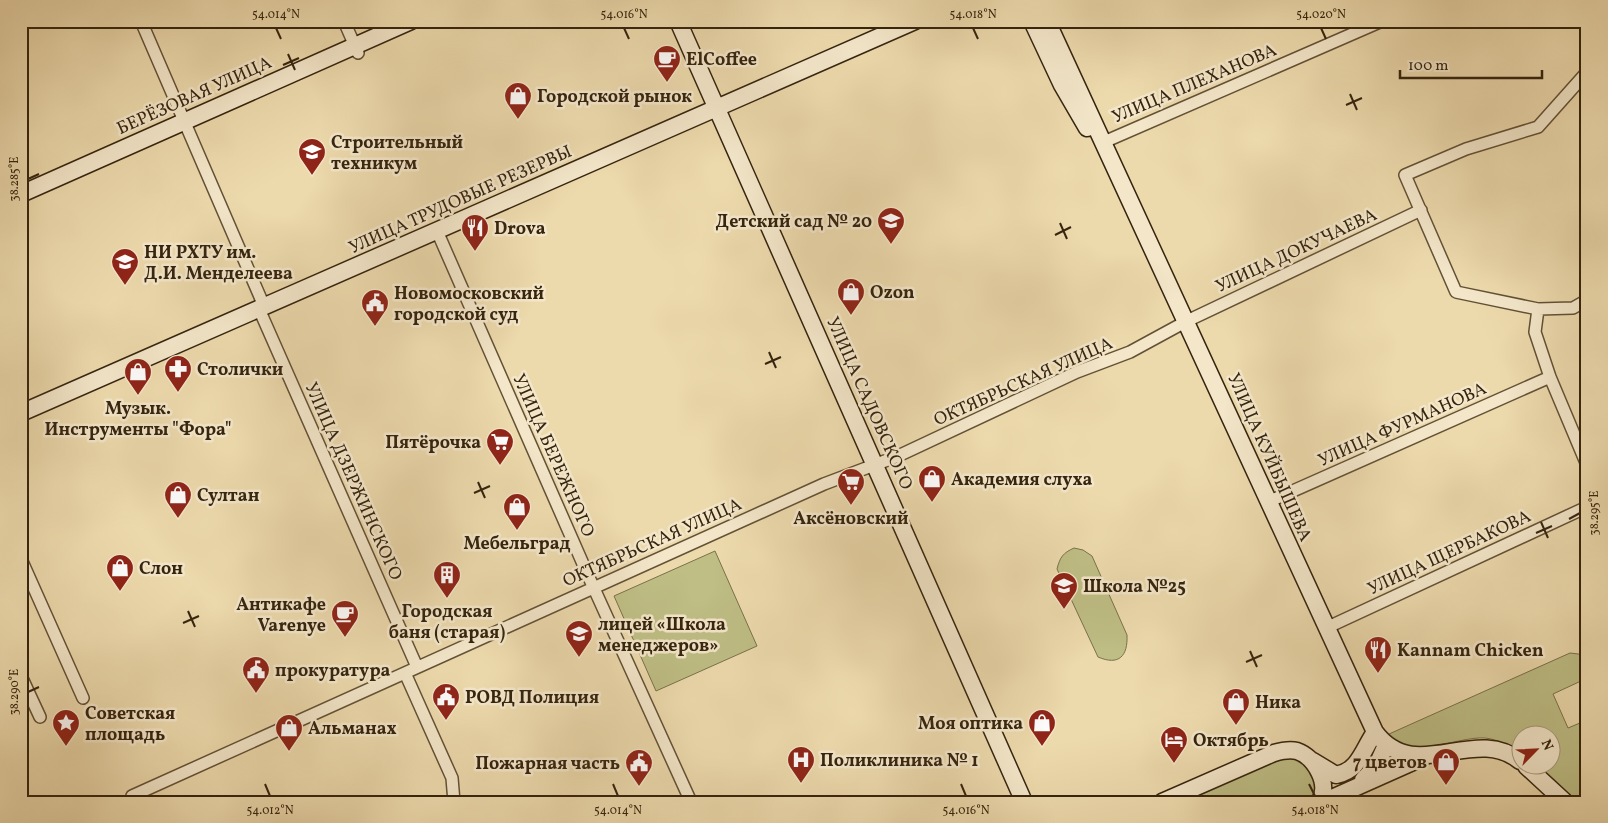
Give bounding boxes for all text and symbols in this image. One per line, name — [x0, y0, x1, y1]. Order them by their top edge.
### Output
text: 54.014°N — [252, 7, 300, 23]
text: 54.016°N — [600, 7, 648, 23]
text: 54.018°N — [949, 7, 997, 23]
text: 54.020°N — [1296, 7, 1346, 23]
street label: УЛИЦА ПЛЕХАНОВА — [1108, 38, 1281, 130]
cafe icon: ElCoffee — [652, 44, 682, 83]
place label: ElCoffee — [686, 48, 757, 73]
scale bar — [1400, 48, 1543, 80]
street label: БЕРЁЗОВАЯ УЛИЦА — [113, 51, 276, 142]
text: 100 m — [1408, 56, 1448, 77]
shop icon: Городской рынок — [503, 81, 533, 120]
place label: Городской рынок — [537, 85, 692, 110]
place label: Строительный техникум — [331, 131, 463, 177]
school or university icon: Строительный техникум — [297, 137, 327, 176]
street label: УЛИЦА ТРУДОВЫЕ РЕЗЕРВЫ — [345, 140, 576, 261]
text: 38.285°E — [7, 157, 23, 201]
street label: УЛИЦА ДОКУЧАЕВА — [1212, 203, 1382, 300]
school or university icon: Детский сад № 20 — [876, 206, 906, 245]
place label: Детский сад № 20 — [716, 210, 872, 235]
restaurant icon: Drova — [460, 213, 490, 252]
place label: Drova — [494, 217, 546, 242]
place label: НИ РХТУ им. Д.И. Менделеева — [144, 241, 293, 287]
school or university icon: НИ РХТУ им. Д.И. Менделеева — [110, 247, 140, 286]
shop icon: Ozon — [836, 277, 866, 316]
place label: Ozon — [870, 281, 915, 306]
place label: Новомосковский городской суд — [394, 282, 544, 328]
public building icon: Новомосковский городской суд — [360, 288, 390, 327]
street label: УЛИЦА САДОВСКОГО — [819, 313, 918, 494]
street label: ОКТЯБРЬСКАЯ УЛИЦА — [930, 331, 1117, 433]
pharmacy icon: Столички — [163, 354, 193, 393]
shop icon: Музык. Инструменты "Фора" — [123, 357, 153, 396]
place label: Столички — [197, 358, 283, 383]
street label: УЛИЦА КУЙБЫШЕВА — [1220, 369, 1317, 546]
street label: УЛИЦА БЕРЕЖНОГО — [505, 370, 600, 541]
street label: УЛИЦА ФУРМАНОВА — [1314, 377, 1491, 474]
street label: УЛИЦА ДЗЕРЖИНСКОГО — [298, 379, 408, 585]
place label: Музык. Инструменты "Фора" — [44, 397, 232, 443]
supermarket icon: Пятёрочка — [485, 427, 515, 466]
place label: Пятёрочка — [385, 431, 481, 456]
shop icon: Академия слуха — [917, 464, 947, 503]
supermarket icon: Аксёновский — [836, 467, 866, 506]
place label: Академия слуха — [951, 468, 1093, 493]
shop icon: Султан — [163, 480, 193, 519]
place label: Султан — [197, 484, 260, 509]
text: 38.295°E — [1587, 491, 1603, 536]
shop icon: Мебельград — [502, 492, 532, 531]
street label: ОКТЯБРЬСКАЯ УЛИЦА — [559, 492, 746, 594]
street label: УЛИЦА ЩЕРБАКОВА — [1364, 504, 1536, 602]
place label: Аксёновский — [793, 507, 909, 532]
place label: Мебельград — [463, 532, 571, 557]
shop icon: Слон — [105, 553, 135, 592]
place label: Слон — [139, 557, 183, 582]
building icon: Городская баня (старая) — [432, 560, 462, 599]
school or university icon: Школа №25 — [1049, 571, 1079, 610]
place label: Школа №25 — [1083, 575, 1186, 600]
place label: Антикафе Varenye — [236, 593, 326, 639]
cafe icon: Антикафе Varenye — [330, 599, 360, 638]
place label: Городская баня (старая) — [389, 600, 505, 646]
place label: лицей «Школа менеджеров» — [598, 613, 726, 659]
school or university icon: лицей «Школа менеджеров» — [564, 619, 594, 658]
restaurant icon: Kannam Chicken — [1363, 635, 1393, 674]
place label: Kannam Chicken — [1397, 639, 1544, 664]
public building icon: прокуратура — [241, 655, 271, 694]
place label: прокуратура — [275, 659, 391, 684]
text: 38.290°E — [7, 669, 23, 715]
public building icon: РОВД Полиция — [431, 682, 461, 721]
place label: РОВД Полиция — [465, 686, 599, 711]
shop icon: Ника — [1221, 687, 1251, 726]
place label: Ника — [1255, 691, 1301, 716]
place label: Советская площадь — [85, 702, 175, 748]
place icon: Советская площадь — [51, 708, 81, 747]
shop icon: Моя оптика — [1027, 708, 1057, 747]
place label: Моя оптика — [918, 712, 1023, 737]
shop icon: Альманах — [274, 713, 304, 752]
place label: Альманах — [308, 717, 397, 742]
hotel icon: Октябрь — [1159, 725, 1189, 764]
north arrow — [1510, 726, 1560, 776]
place label: Октябрь — [1193, 729, 1269, 754]
text: N — [1536, 737, 1557, 754]
hospital icon: Поликлиника № 1 — [786, 745, 816, 784]
shop icon: 7 цветов — [1431, 747, 1461, 786]
public building icon: Пожарная часть — [624, 748, 654, 787]
place label: Поликлиника № 1 — [820, 749, 979, 774]
place label: 7 цветов — [1353, 751, 1427, 776]
place label: Пожарная часть — [475, 752, 620, 777]
text: 54.012°N — [246, 803, 294, 819]
text: 54.014°N — [594, 803, 642, 819]
text: 54.016°N — [942, 803, 990, 819]
text: 54.018°N — [1291, 803, 1339, 819]

